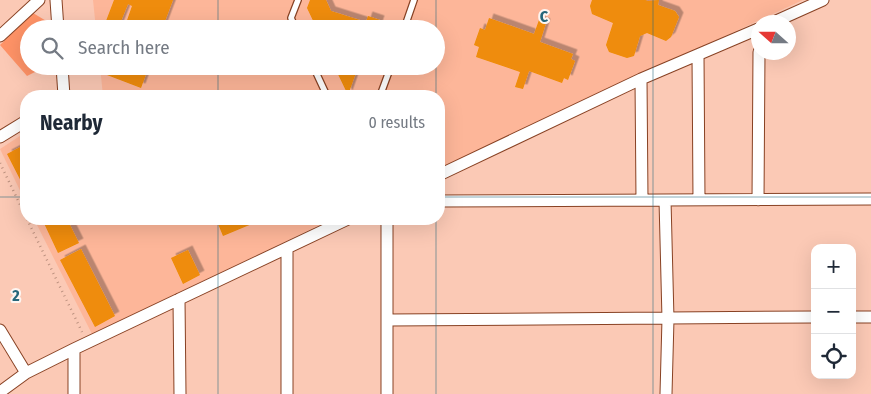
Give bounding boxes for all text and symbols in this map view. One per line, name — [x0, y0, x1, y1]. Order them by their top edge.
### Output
text: C — [540, 7, 549, 26]
north arrow — [751, 15, 796, 60]
search box — [20, 20, 445, 75]
icon: search — [38, 34, 66, 62]
text: Search here — [78, 36, 170, 59]
text: Nearby — [40, 110, 102, 136]
text: 0 results — [368, 113, 425, 132]
map controls — [811, 244, 856, 379]
button: + — [811, 244, 856, 289]
text: 2 — [11, 286, 20, 305]
button: − — [811, 289, 856, 334]
button: locate — [811, 334, 856, 379]

